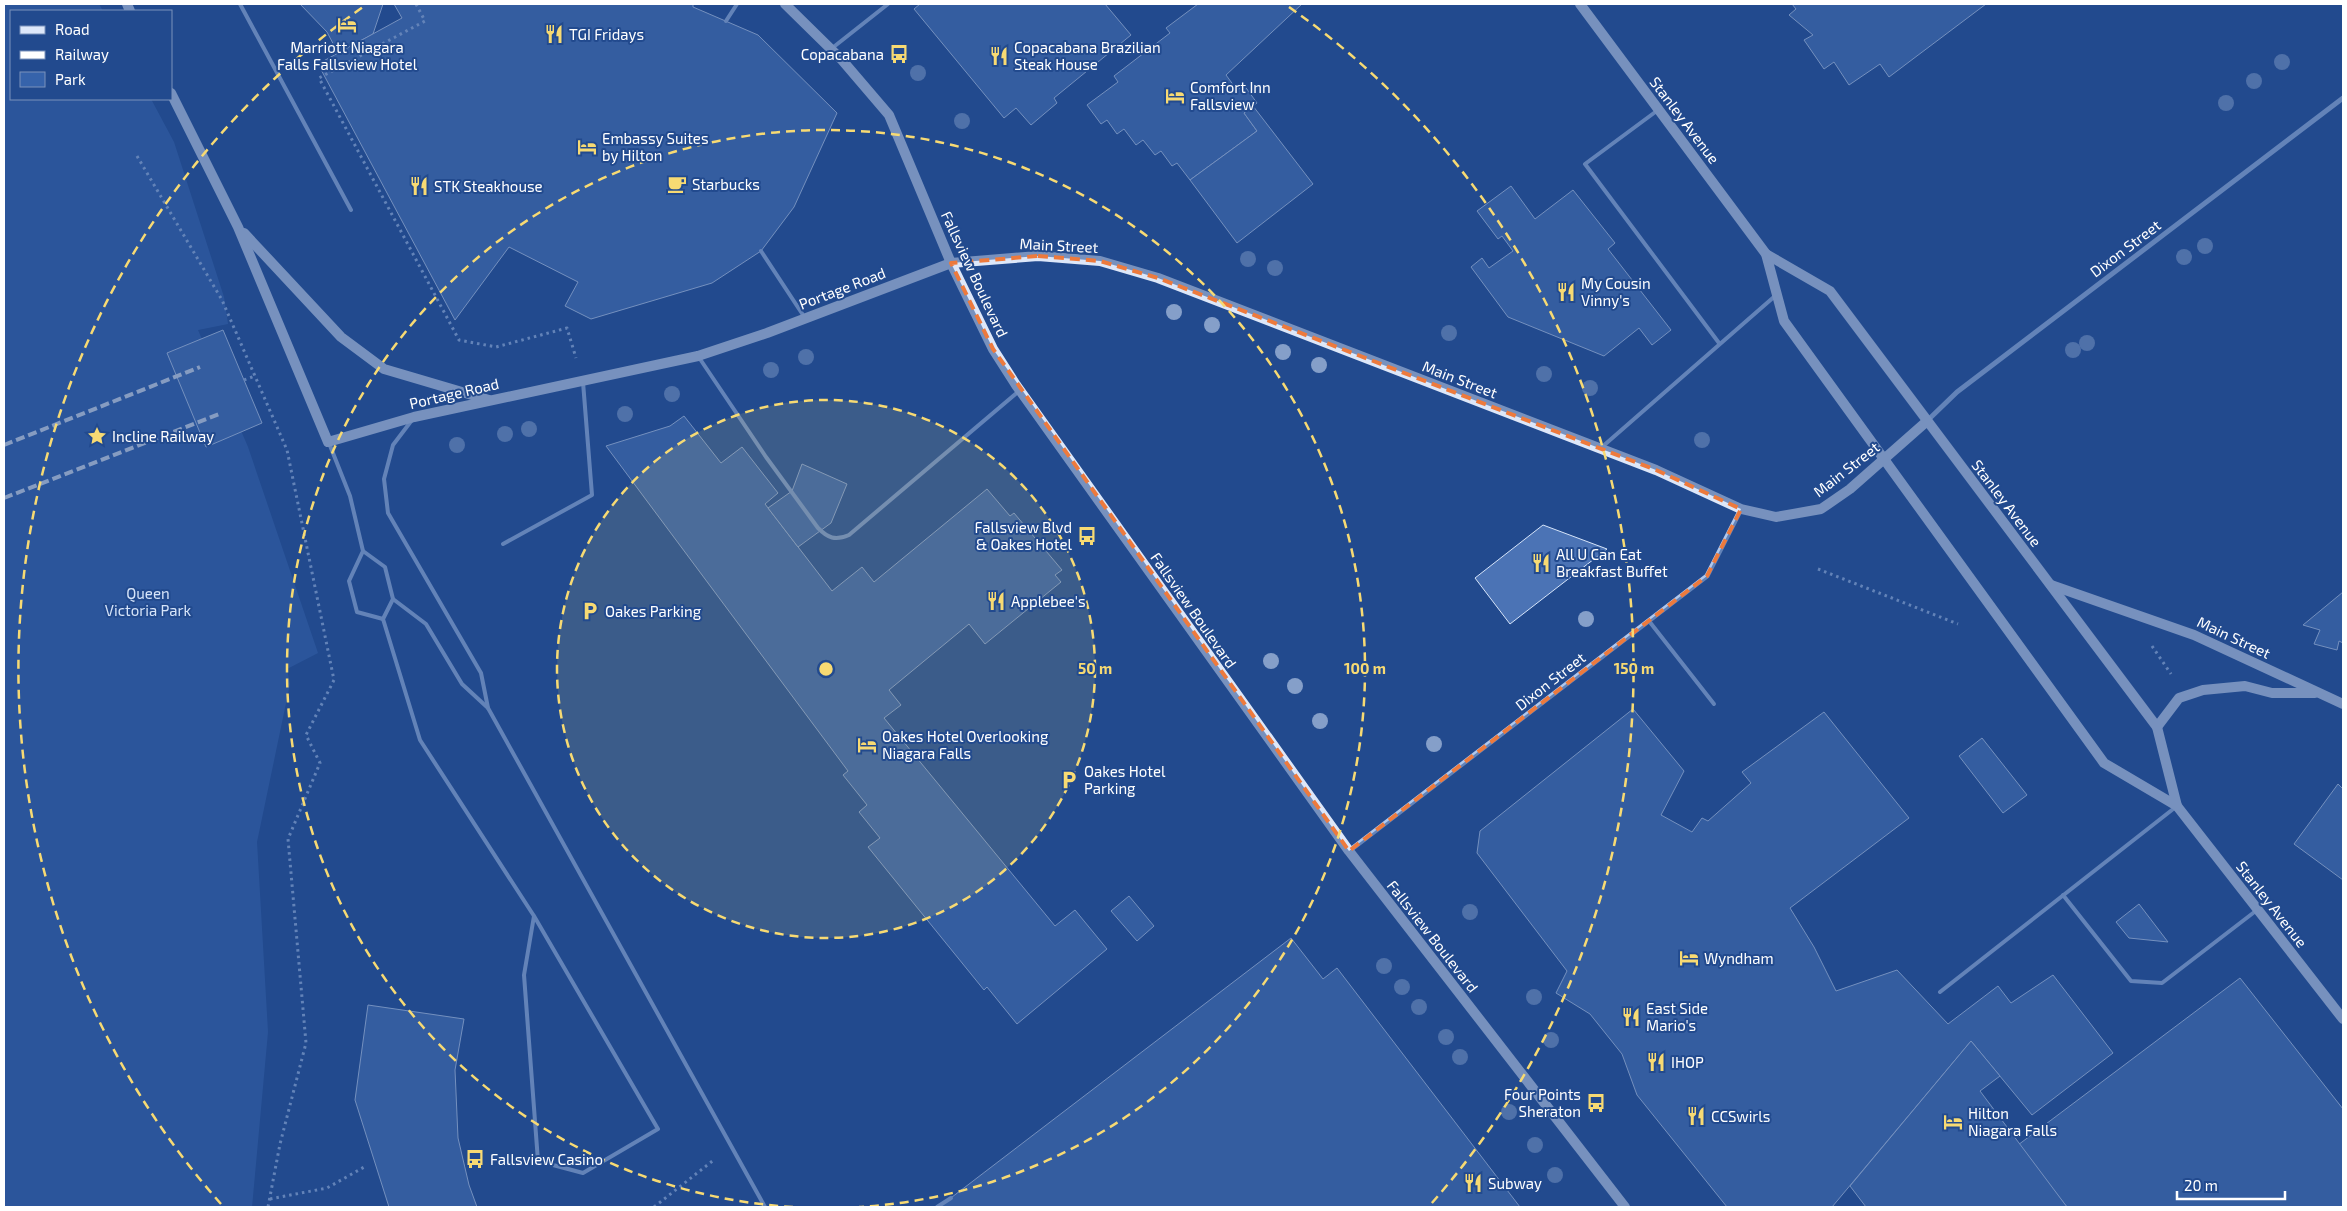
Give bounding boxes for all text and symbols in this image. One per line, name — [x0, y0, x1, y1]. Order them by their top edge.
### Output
legend — [10, 10, 172, 100]
hotel icon: Marriott Niagara Falls Fallsview Hotel — [336, 14, 358, 36]
text: Road — [55, 20, 90, 38]
restaurant icon: TGI Fridays — [543, 23, 565, 45]
place label: TGI Fridays — [569, 25, 644, 43]
place label: Marriott Niagara Falls Fallsview Hotel — [277, 38, 418, 73]
place label: Copacabana Brazilian Steak House — [1014, 38, 1161, 73]
bus stop icon: Copacabana — [888, 43, 910, 65]
text: Railway — [55, 45, 109, 63]
place label: Copacabana — [801, 45, 884, 63]
restaurant icon: Copacabana Brazilian Steak House — [988, 45, 1010, 67]
text: Park — [55, 70, 86, 88]
street label: Stanley Avenue — [1646, 73, 1724, 167]
place label: Comfort Inn Fallsview — [1190, 78, 1271, 113]
hotel icon: Comfort Inn Fallsview — [1164, 85, 1186, 107]
place label: Embassy Suites by Hilton — [602, 129, 709, 164]
hotel icon: Embassy Suites by Hilton — [576, 136, 598, 158]
cafe icon: Starbucks — [666, 173, 688, 195]
restaurant icon: STK Steakhouse — [408, 175, 430, 197]
place label: Starbucks — [692, 175, 760, 193]
place label: STK Steakhouse — [434, 177, 543, 195]
street label: Fallsview Boulevard — [938, 208, 1012, 340]
street label: Dixon Street — [2086, 215, 2164, 280]
street label: Main Street — [1019, 234, 1099, 256]
street label: Portage Road — [796, 263, 888, 313]
place label: My Cousin Vinny's — [1581, 274, 1651, 309]
restaurant icon: My Cousin Vinny's — [1555, 281, 1577, 303]
street label: Main Street — [1420, 356, 1500, 402]
street label: Portage Road — [407, 374, 501, 412]
place icon: Incline Railway — [86, 425, 108, 447]
place label: Incline Railway — [112, 427, 214, 445]
street label: Main Street — [1809, 437, 1883, 500]
street label: Stanley Avenue — [1968, 456, 2046, 550]
place label: Fallsview Blvd & Oakes Hotel — [975, 518, 1073, 553]
bus stop icon: Fallsview Blvd & Oakes Hotel — [1076, 525, 1098, 547]
place label: All U Can Eat Breakfast Buffet — [1556, 545, 1668, 580]
street label: Fallsview Boulevard — [1147, 549, 1241, 671]
restaurant icon: All U Can Eat Breakfast Buffet — [1530, 552, 1552, 574]
park label: Queen Victoria Park — [105, 584, 192, 619]
restaurant icon: Applebee's — [985, 590, 1007, 612]
place label: Applebee's — [1011, 592, 1086, 610]
parking icon: Oakes Parking — [579, 600, 601, 622]
place label: Oakes Parking — [605, 602, 702, 620]
street label: Main Street — [2194, 612, 2274, 662]
street label: Dixon Street — [1511, 648, 1589, 714]
text: 50 m — [1078, 659, 1112, 677]
text: 100 m — [1344, 659, 1386, 677]
text: 150 m — [1614, 659, 1654, 677]
centre of rings — [817, 660, 835, 678]
place label: Oakes Hotel Overlooking Niagara Falls — [882, 727, 1049, 762]
hotel icon: Oakes Hotel Overlooking Niagara Falls — [856, 734, 878, 756]
place label: Oakes Hotel Parking — [1084, 762, 1166, 797]
parking icon: Oakes Hotel Parking — [1058, 769, 1080, 791]
street label: Stanley Avenue — [2233, 857, 2311, 951]
street label: Fallsview Boulevard — [1384, 876, 1482, 996]
hotel icon: Wyndham — [1678, 947, 1700, 969]
place label: Wyndham — [1704, 949, 1774, 967]
place label: East Side Mario's — [1646, 999, 1708, 1034]
restaurant icon: East Side Mario's — [1620, 1006, 1642, 1028]
restaurant icon: IHOP — [1645, 1051, 1667, 1073]
place label: IHOP — [1671, 1053, 1704, 1071]
place label: Four Points Sheraton — [1504, 1085, 1581, 1120]
bus stop icon: Four Points Sheraton — [1585, 1092, 1607, 1114]
place label: Hilton Niagara Falls — [1968, 1104, 2057, 1139]
restaurant icon: CCSwirls — [1685, 1105, 1707, 1127]
place label: CCSwirls — [1711, 1107, 1770, 1125]
hotel icon: Hilton Niagara Falls — [1942, 1111, 1964, 1133]
bus stop icon: Fallsview Casino — [464, 1148, 486, 1170]
place label: Fallsview Casino — [490, 1150, 603, 1168]
scale bar — [2177, 1168, 2284, 1200]
restaurant icon: Subway — [1462, 1172, 1484, 1194]
place label: Subway — [1488, 1174, 1542, 1192]
text: 20 m — [2184, 1176, 2218, 1194]

